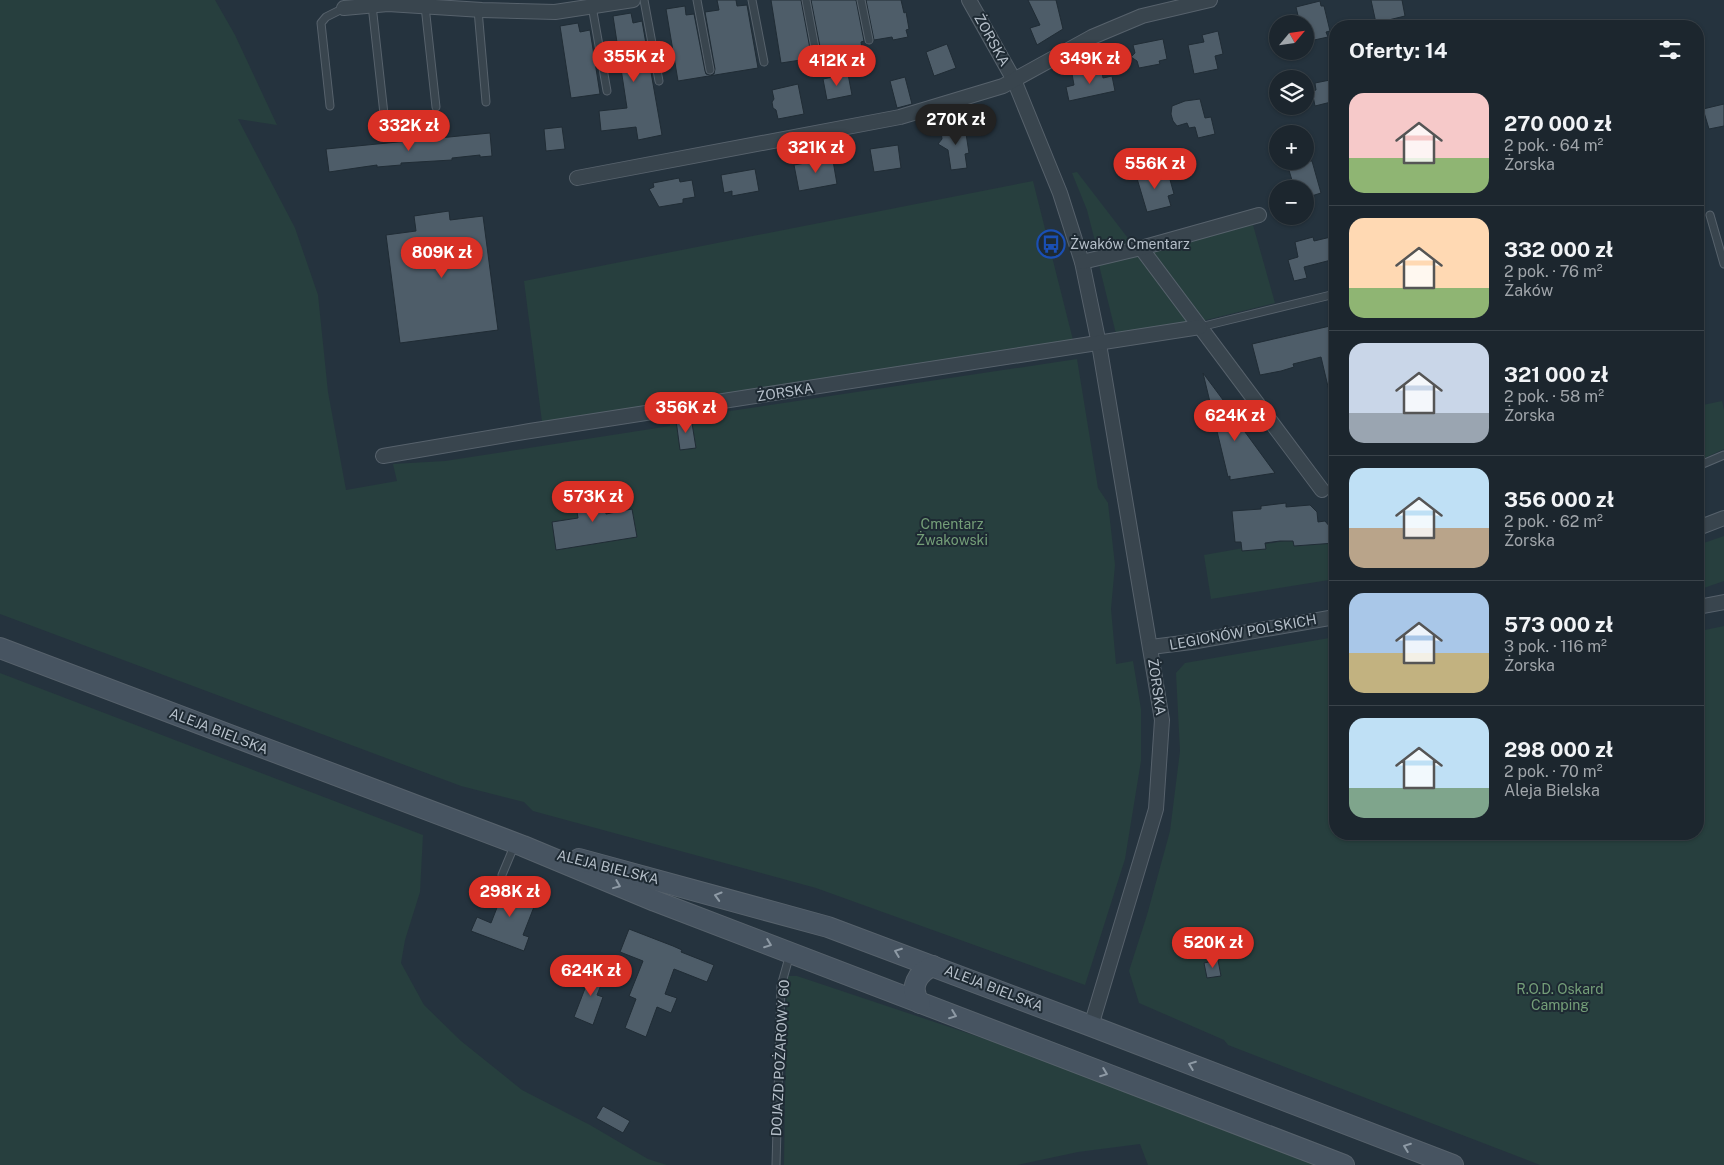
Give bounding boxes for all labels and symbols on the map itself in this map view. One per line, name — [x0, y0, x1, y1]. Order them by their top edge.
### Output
street label: ŻORSKA — [971, 10, 1015, 69]
north arrow — [1269, 15, 1314, 60]
pin: 355K zł — [588, 41, 680, 83]
pin: 349K zł — [1044, 42, 1136, 85]
pin: 412K zł — [791, 44, 883, 87]
pin: 270K zł — [910, 104, 1002, 146]
pin: 332K zł — [363, 110, 455, 152]
pin: 321K zł — [770, 132, 862, 174]
pin: 556K zł — [1109, 148, 1201, 190]
bus stop icon: Żwaków Cmentarz — [1036, 229, 1066, 259]
place label: Żwaków Cmentarz — [1070, 234, 1190, 252]
pin: 809K zł — [396, 236, 488, 279]
street label: ŻORSKA — [755, 378, 815, 404]
pin: 356K zł — [640, 392, 732, 434]
pin: 624K zł — [1189, 400, 1281, 442]
pin: 573K zł — [547, 480, 639, 523]
park label: Cmentarz Żwakowski — [916, 516, 988, 548]
street label: LEGIONÓW POLSKICH — [1168, 609, 1318, 653]
street label: ŻORSKA — [1145, 657, 1171, 717]
street label: ALEJA BIELSKA — [167, 705, 271, 757]
street label: ALEJA BIELSKA — [555, 847, 661, 887]
pin: 298K zł — [464, 876, 556, 918]
one-way arrow — [612, 879, 621, 889]
one-way arrow — [713, 891, 722, 902]
pin: 520K zł — [1167, 926, 1259, 969]
one-way arrow — [763, 938, 772, 948]
one-way arrow — [894, 948, 903, 958]
pin: 624K zł — [545, 954, 637, 997]
street label: ALEJA BIELSKA — [942, 962, 1046, 1014]
street label: DOJAZD POŻAROWY 60 — [766, 979, 792, 1137]
park label: R.O.D. Oskard Camping — [1516, 981, 1604, 1013]
one-way arrow — [948, 1009, 956, 1019]
one-way arrow — [1188, 1060, 1197, 1071]
one-way arrow — [1099, 1067, 1108, 1077]
one-way arrow — [1403, 1143, 1412, 1154]

